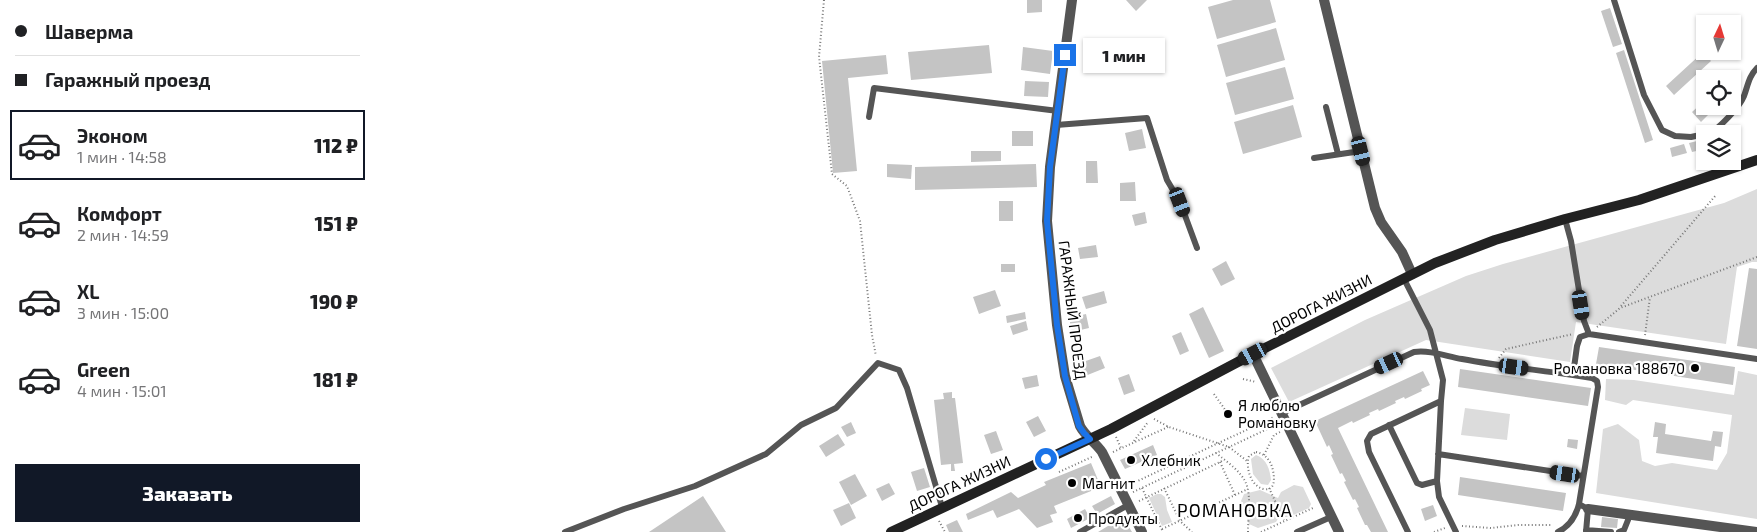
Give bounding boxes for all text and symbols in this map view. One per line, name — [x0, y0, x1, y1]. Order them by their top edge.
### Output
north arrow — [1696, 15, 1741, 60]
map controls — [1696, 15, 1741, 170]
text: Шаверма — [45, 20, 133, 43]
callout: 1 мин — [1083, 38, 1165, 72]
route end — [1054, 44, 1076, 66]
text: 1 мин — [1102, 46, 1146, 65]
text: Гаражный проезд — [45, 68, 211, 91]
button: locate — [1696, 70, 1741, 115]
icon: car — [17, 123, 62, 168]
text: Эконом — [77, 124, 148, 147]
button: layers — [1696, 125, 1741, 170]
text: 112 ₽ — [314, 134, 358, 157]
car — [1350, 135, 1371, 167]
text: 1 мин · 14:58 — [77, 147, 167, 166]
car — [1167, 185, 1192, 219]
icon: car — [17, 201, 62, 246]
text: Комфорт — [77, 202, 162, 225]
text: 151 ₽ — [315, 212, 358, 235]
text: 2 мин · 14:59 — [77, 225, 169, 244]
street label: ГАРАЖНЫЙ ПРОЕЗД — [1056, 239, 1090, 381]
street label: ДОРОГА ЖИЗНИ — [1267, 270, 1375, 336]
icon: car — [17, 279, 62, 324]
text: XL — [77, 280, 99, 303]
car — [1571, 289, 1590, 321]
text: 190 ₽ — [310, 290, 358, 313]
text: 3 мин · 15:00 — [77, 303, 169, 322]
car — [1236, 340, 1269, 368]
car — [1372, 350, 1405, 376]
icon: car — [17, 357, 62, 402]
car — [1498, 357, 1529, 377]
text: Green — [77, 358, 130, 381]
place label: Романовка 188670 — [1553, 359, 1685, 377]
marker: Романовка 188670 — [1689, 362, 1701, 374]
text: 181 ₽ — [313, 368, 358, 391]
text: 4 мин · 15:01 — [77, 381, 167, 400]
place label: Я люблю Романовку — [1238, 396, 1316, 432]
marker: Я люблю Романовку — [1222, 408, 1234, 420]
route start — [1035, 448, 1057, 470]
street label: ДОРОГА ЖИЗНИ — [905, 451, 1013, 515]
place label: Хлебник — [1141, 451, 1201, 469]
marker: Хлебник — [1125, 454, 1137, 466]
button: Заказать — [15, 464, 360, 522]
car — [1549, 464, 1580, 484]
place label: Магнит — [1082, 474, 1135, 492]
marker: Магнит — [1066, 477, 1078, 489]
district label: РОМАНОВКА — [1177, 499, 1293, 521]
place label: Продукты — [1088, 509, 1158, 528]
marker: Продукты — [1072, 512, 1084, 524]

